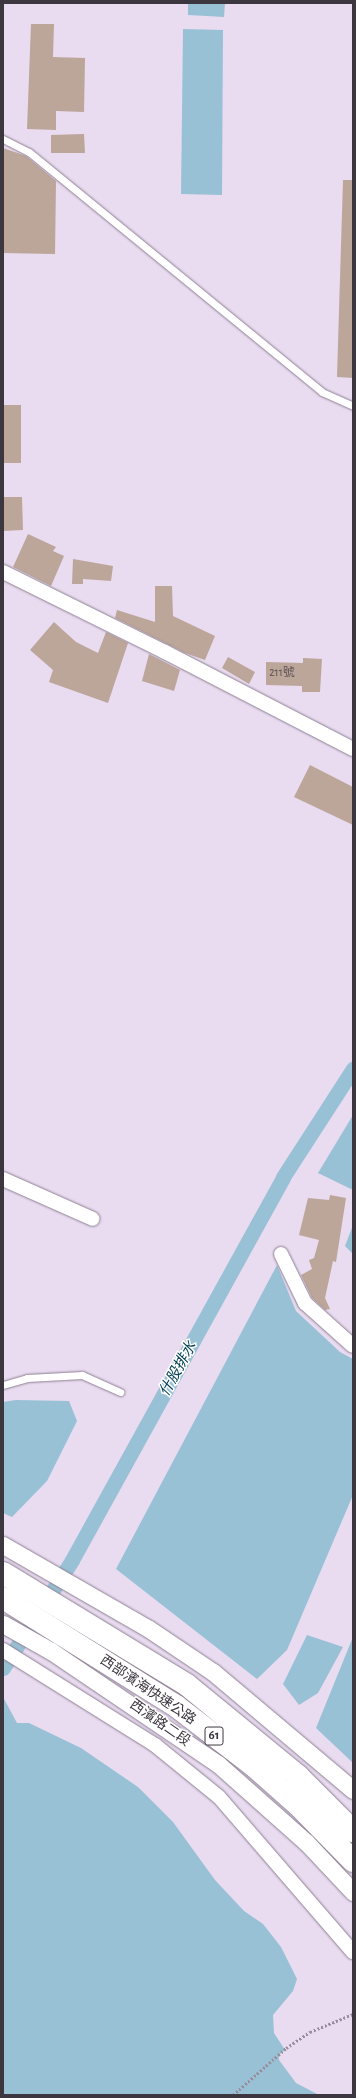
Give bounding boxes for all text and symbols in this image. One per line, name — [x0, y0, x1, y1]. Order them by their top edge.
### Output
house number: 211號 — [269, 666, 295, 680]
water label: 什股排水 — [156, 1338, 200, 1400]
street label: 西部濱海快速公路 — [97, 1652, 199, 1728]
street label: 西濱路二段 — [127, 1696, 193, 1750]
road number: 61 — [204, 1725, 224, 1747]

